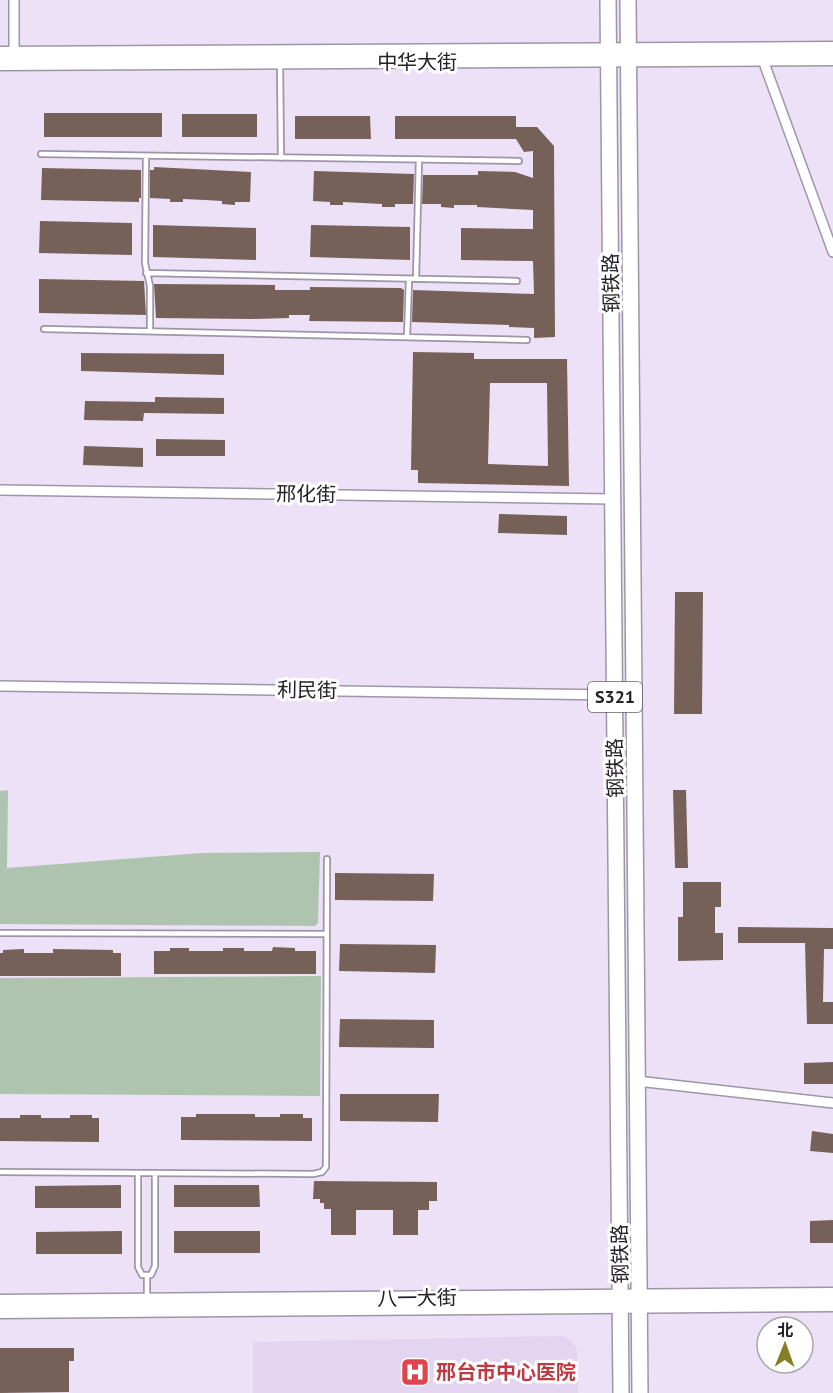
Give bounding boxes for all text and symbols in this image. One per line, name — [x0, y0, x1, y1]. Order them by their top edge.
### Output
street label: 中华大街 — [377, 49, 457, 75]
street label: 钢铁路 — [597, 253, 625, 313]
street label: 邢化街 — [276, 480, 336, 508]
street label: 利民街 — [277, 676, 337, 704]
road number: S321 — [588, 682, 642, 712]
street label: 钢铁路 — [601, 738, 629, 798]
street label: 钢铁路 — [606, 1224, 634, 1284]
street label: 八一大街 — [377, 1284, 457, 1312]
north arrow — [755, 1315, 815, 1375]
text: 北 — [777, 1320, 793, 1340]
hospital icon: 邢台市中心医院 — [399, 1356, 431, 1388]
place label: 邢台市中心医院 — [436, 1359, 576, 1385]

